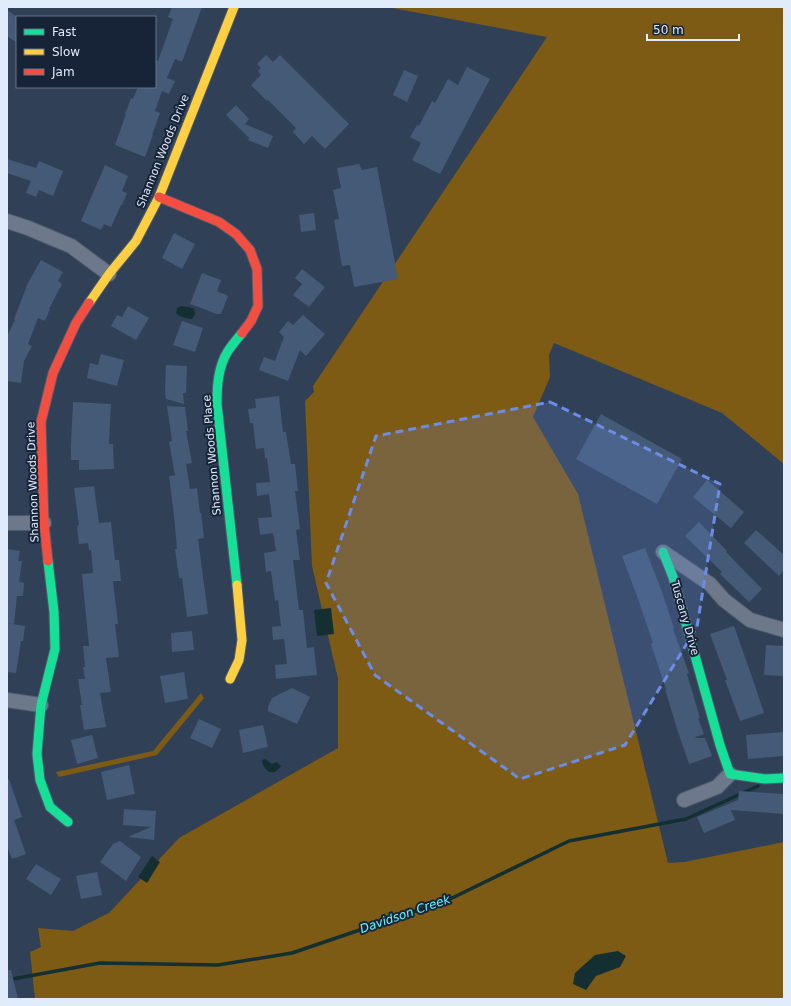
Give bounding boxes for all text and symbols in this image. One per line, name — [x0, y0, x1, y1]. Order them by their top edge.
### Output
legend — [16, 16, 156, 88]
scale bar — [647, 16, 739, 42]
text: 50 m — [653, 23, 684, 37]
text: Fast — [52, 25, 76, 39]
text: Slow — [52, 45, 80, 59]
text: Jam — [51, 65, 75, 79]
street label: Shannon Woods Drive — [134, 92, 192, 210]
street label: Shannon Woods Place — [200, 394, 224, 516]
street label: Shannon Woods Drive — [24, 421, 42, 543]
street label: Tuscany Drive — [668, 578, 702, 657]
water label: Davidson Creek — [358, 892, 453, 936]

